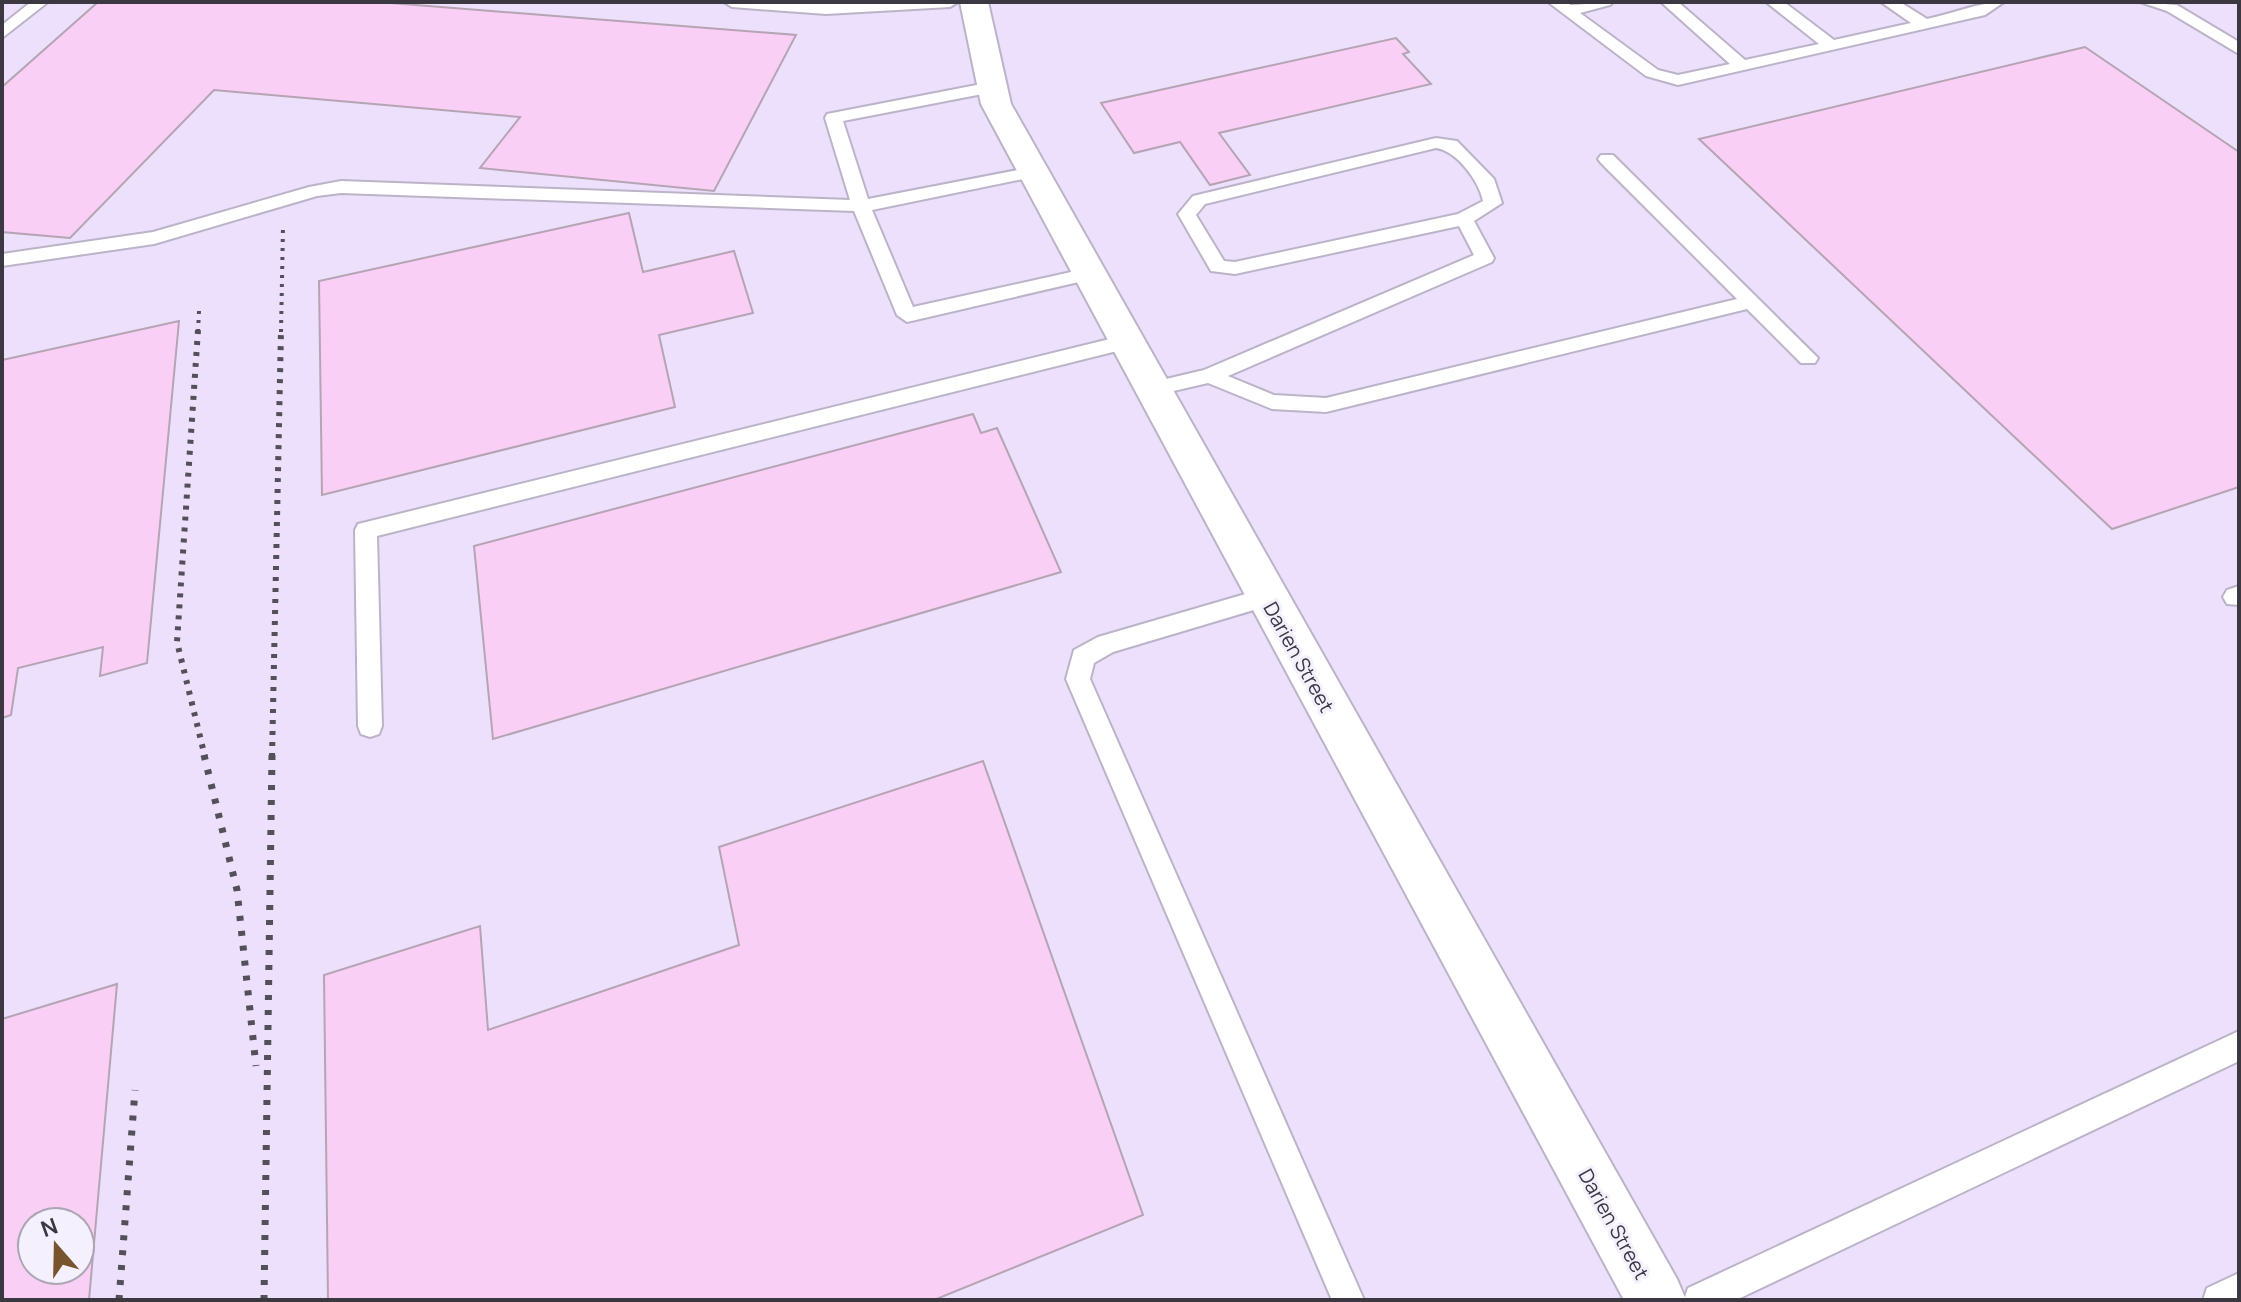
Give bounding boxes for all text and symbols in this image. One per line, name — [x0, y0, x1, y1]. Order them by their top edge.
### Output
street label: Darien Street — [1258, 597, 1340, 717]
street label: Darien Street — [1573, 1164, 1655, 1284]
north arrow — [16, 1206, 96, 1286]
text: N — [37, 1210, 62, 1244]

